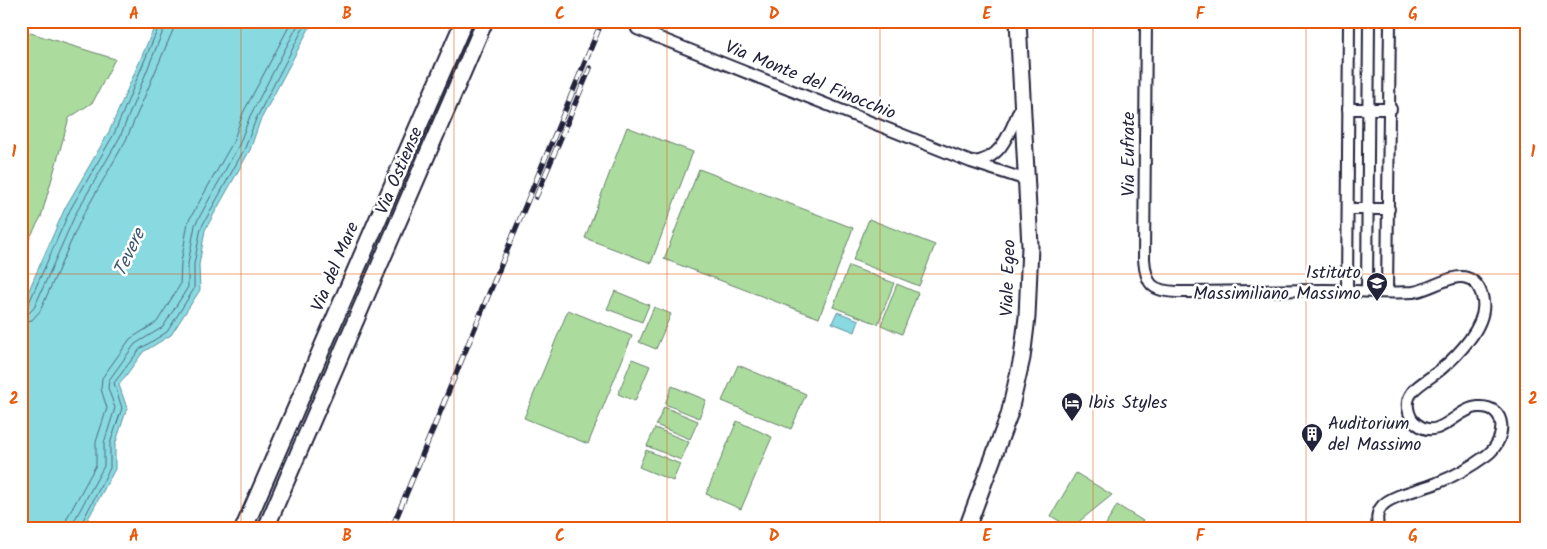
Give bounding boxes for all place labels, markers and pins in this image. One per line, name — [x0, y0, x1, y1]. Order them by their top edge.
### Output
place label: Istituto Massimiliano Massimo — [1193, 259, 1361, 309]
school or university icon: Istituto Massimiliano Massimo — [1365, 271, 1389, 302]
place label: Ibis Styles — [1088, 389, 1168, 418]
hotel icon: Ibis Styles — [1060, 391, 1084, 422]
place label: Auditorium del Massimo — [1328, 410, 1421, 460]
building icon: Auditorium del Massimo — [1300, 422, 1324, 453]

